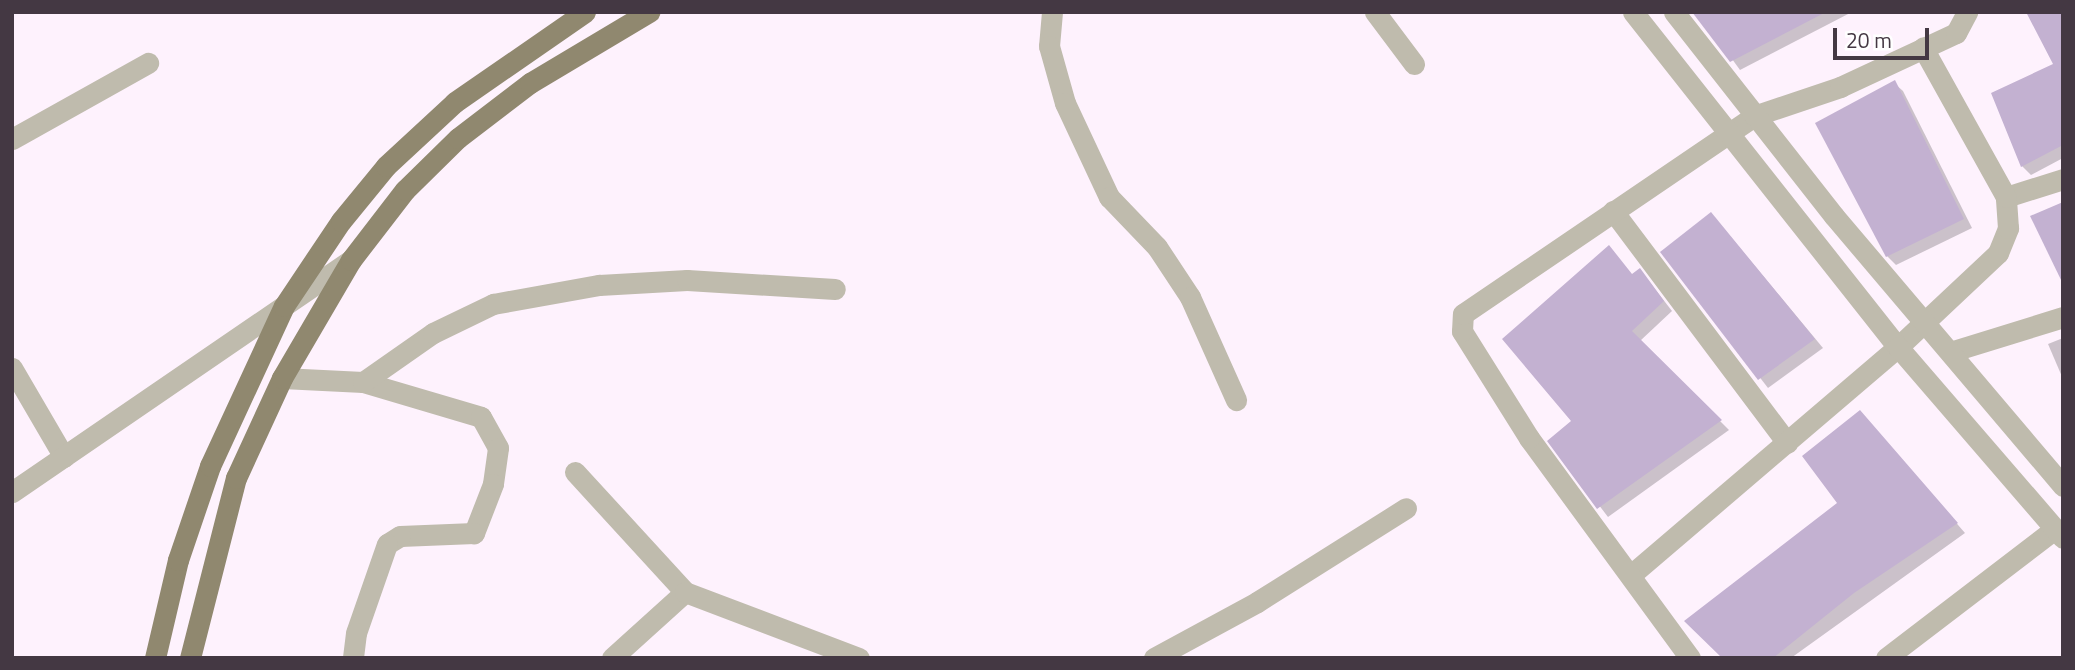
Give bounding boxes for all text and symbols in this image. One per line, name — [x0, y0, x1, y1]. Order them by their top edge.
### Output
scale bar — [1837, 14, 1933, 58]
text: 20 m — [1846, 24, 1892, 56]

